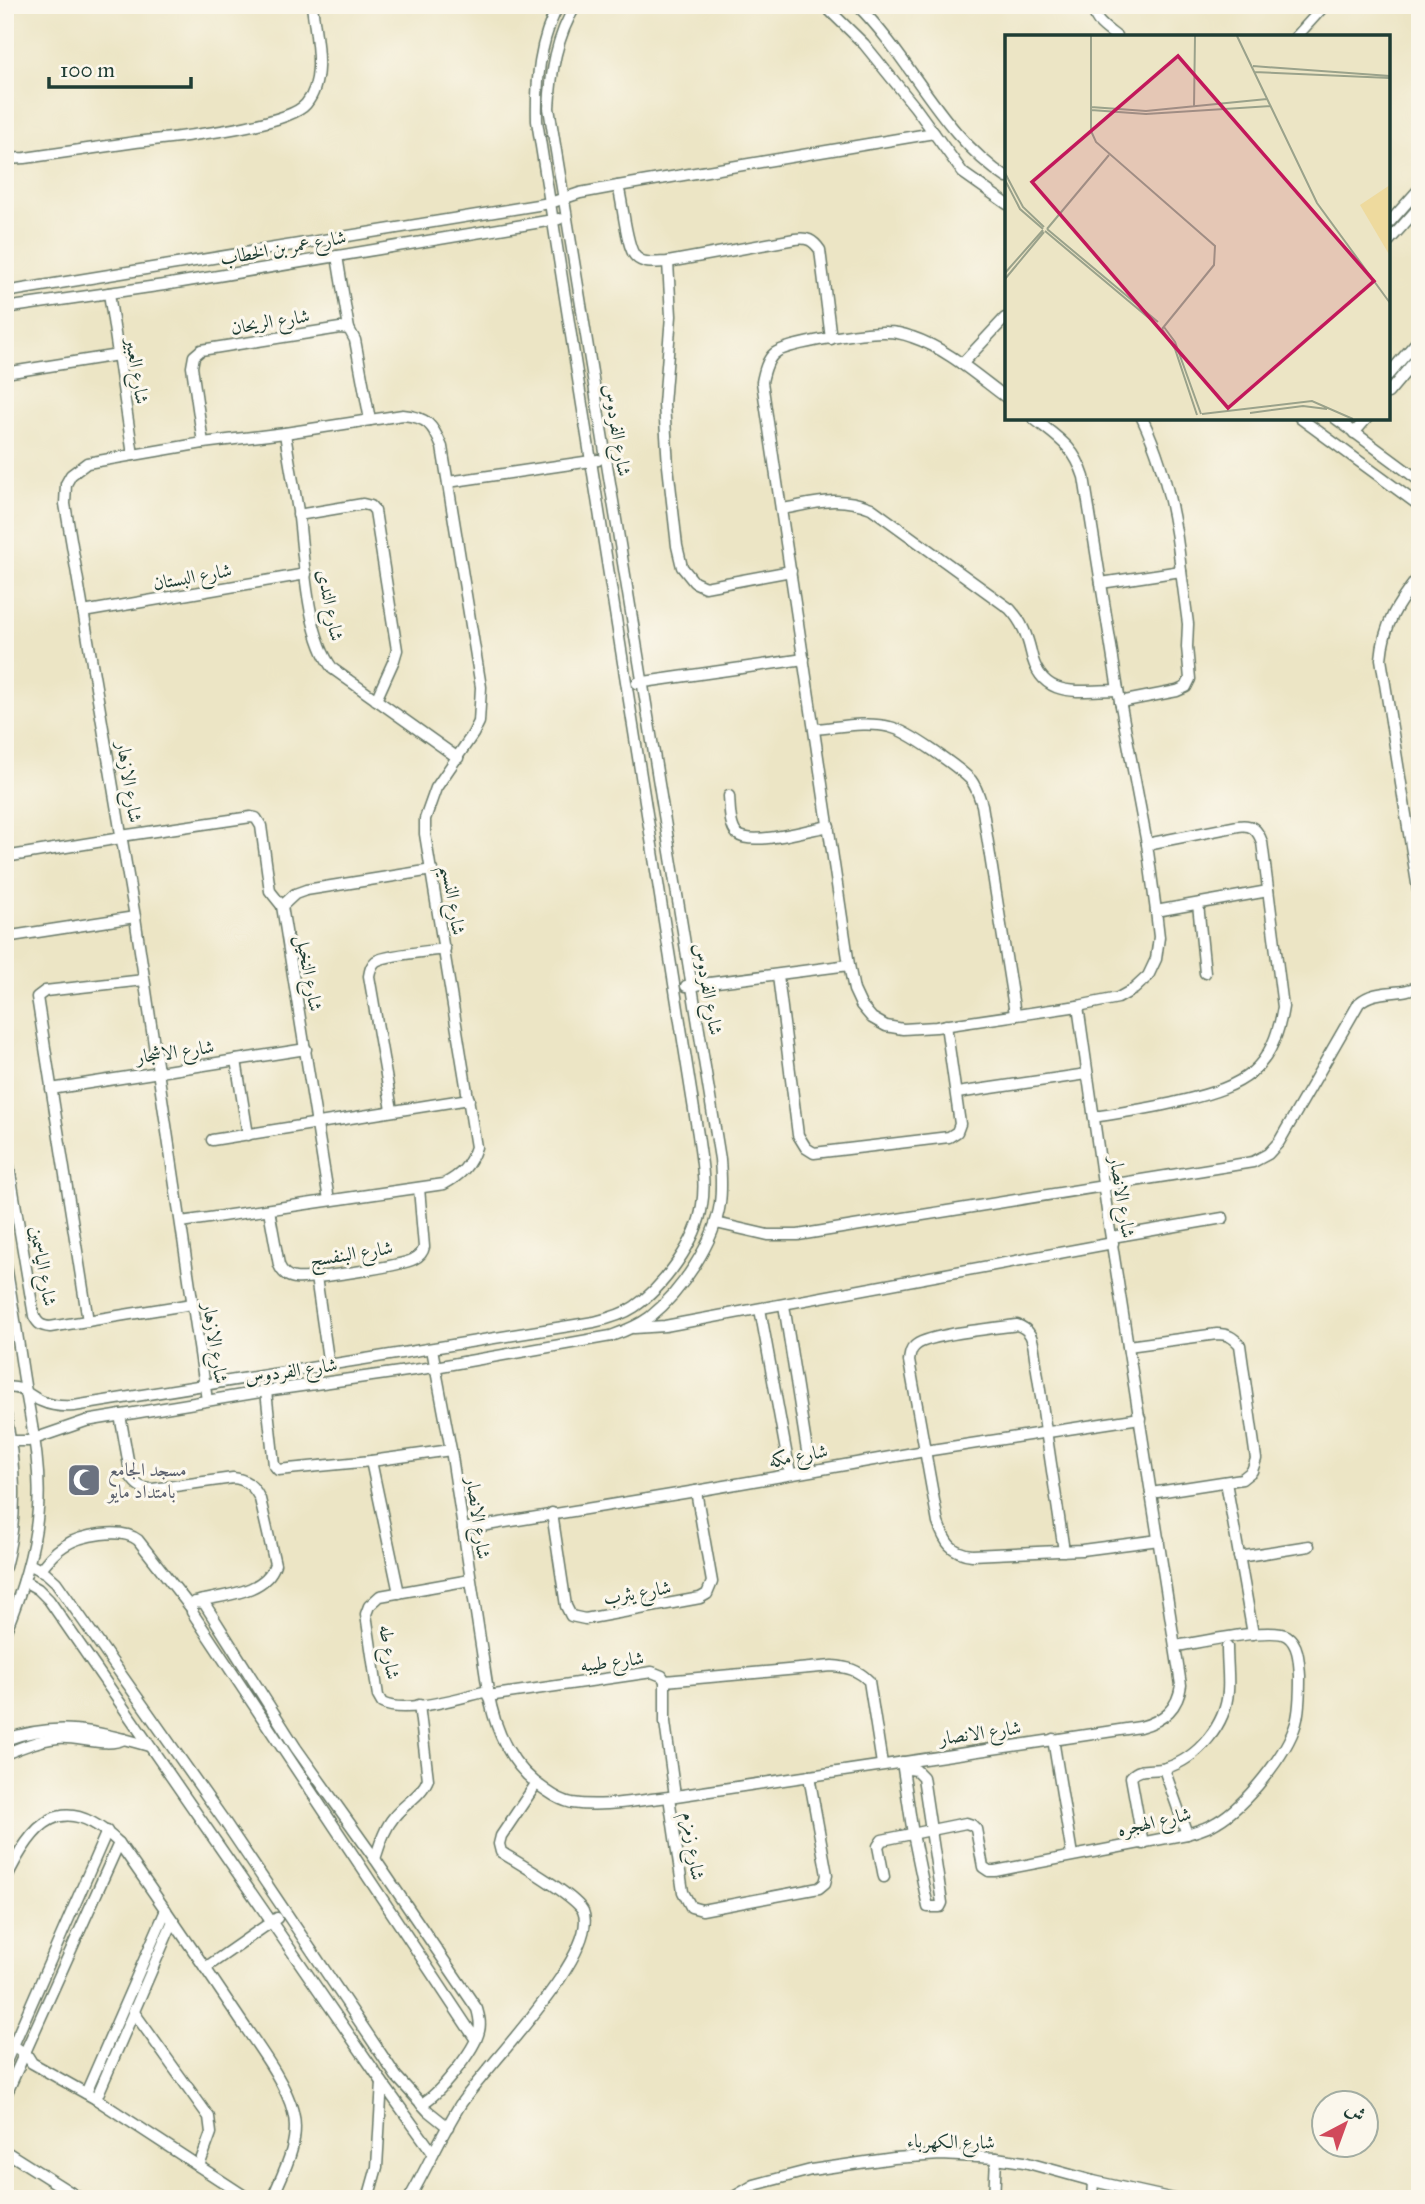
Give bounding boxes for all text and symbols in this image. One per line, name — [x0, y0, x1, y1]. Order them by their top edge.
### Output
inset map — [1005, 35, 1390, 420]
scale bar — [49, 46, 191, 90]
text: 100 m — [60, 57, 115, 83]
street label: شارع عمر بن الخطاب — [218, 225, 349, 274]
street label: شارع الريحان — [229, 304, 312, 343]
street label: شارع العبير — [117, 334, 154, 406]
street label: شارع الفردوس — [595, 382, 636, 479]
street label: شارع البستان — [151, 558, 234, 599]
street label: شارع الندى — [308, 567, 349, 644]
street label: شارع الازهار — [108, 738, 147, 825]
street label: شارع النسيم — [429, 863, 470, 938]
street label: شارع النخيل — [288, 933, 328, 1014]
street label: شارع الفردوس — [685, 941, 728, 1038]
street label: شارع الاشجار — [133, 1035, 216, 1073]
street label: شارع الانصار — [1100, 1152, 1140, 1240]
street label: شارع الياسمين — [21, 1224, 62, 1309]
street label: شارع البنفسج — [308, 1236, 395, 1277]
street label: شارع الازهار — [194, 1299, 233, 1386]
street label: شارع الفردوس — [243, 1353, 339, 1392]
street label: شارع مكه — [767, 1439, 830, 1476]
place label: مسجد الجامع بامتداد مايو — [106, 1458, 187, 1504]
mosque icon: مسجد الجامع بامتداد مايو — [65, 1461, 103, 1499]
street label: شارع الانصار — [457, 1474, 496, 1561]
street label: شارع يثرب — [601, 1575, 674, 1614]
street label: شارع طه — [370, 1623, 405, 1681]
street label: شارع طيبه — [579, 1646, 646, 1681]
street label: شارع الانصار — [936, 1715, 1023, 1754]
street label: شارع الهجره — [1115, 1802, 1194, 1845]
street label: شارع زمزم — [672, 1810, 710, 1882]
north arrow — [1310, 2088, 1380, 2158]
text: ش — [1341, 2097, 1370, 2126]
street label: شارع الكهرباء — [907, 2129, 995, 2158]

